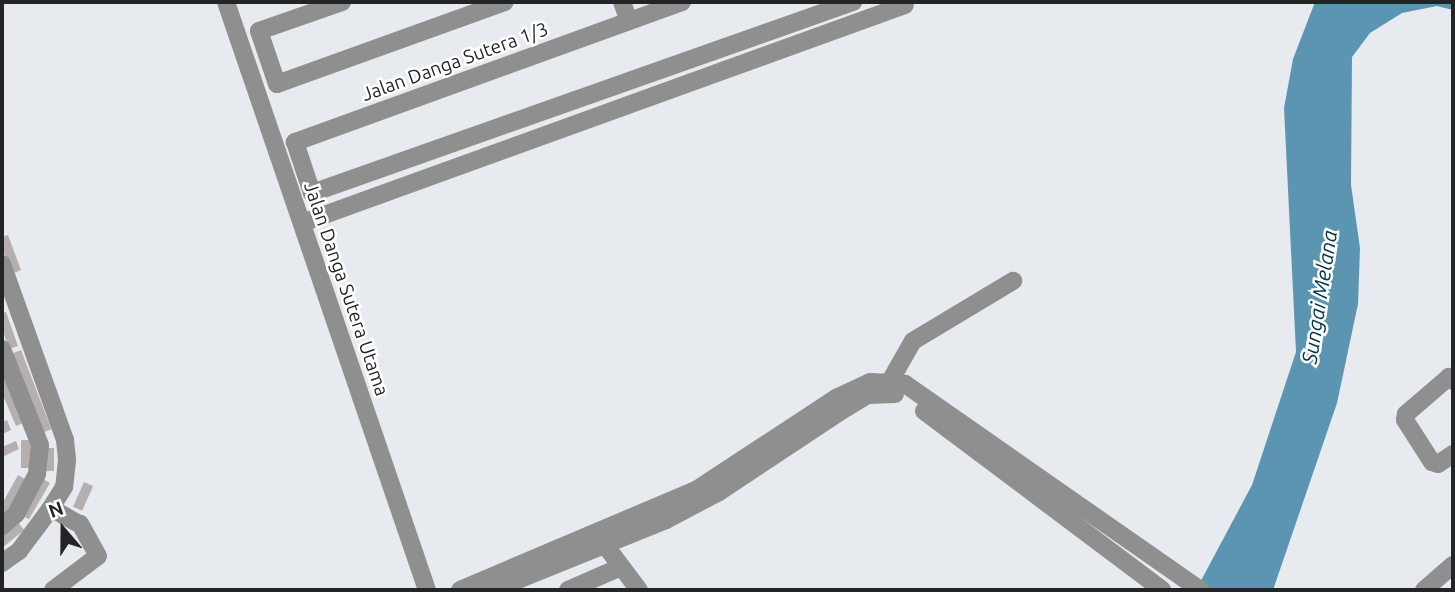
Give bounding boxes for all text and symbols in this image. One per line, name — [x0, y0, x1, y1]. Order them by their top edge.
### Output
street label: Jalan Danga Sutera 1/3 — [359, 18, 551, 106]
street label: Jalan Danga Sutera Utama — [299, 179, 393, 399]
water label: Sungai Melana — [1296, 228, 1342, 366]
north arrow — [28, 494, 98, 564]
text: N — [45, 497, 66, 522]

